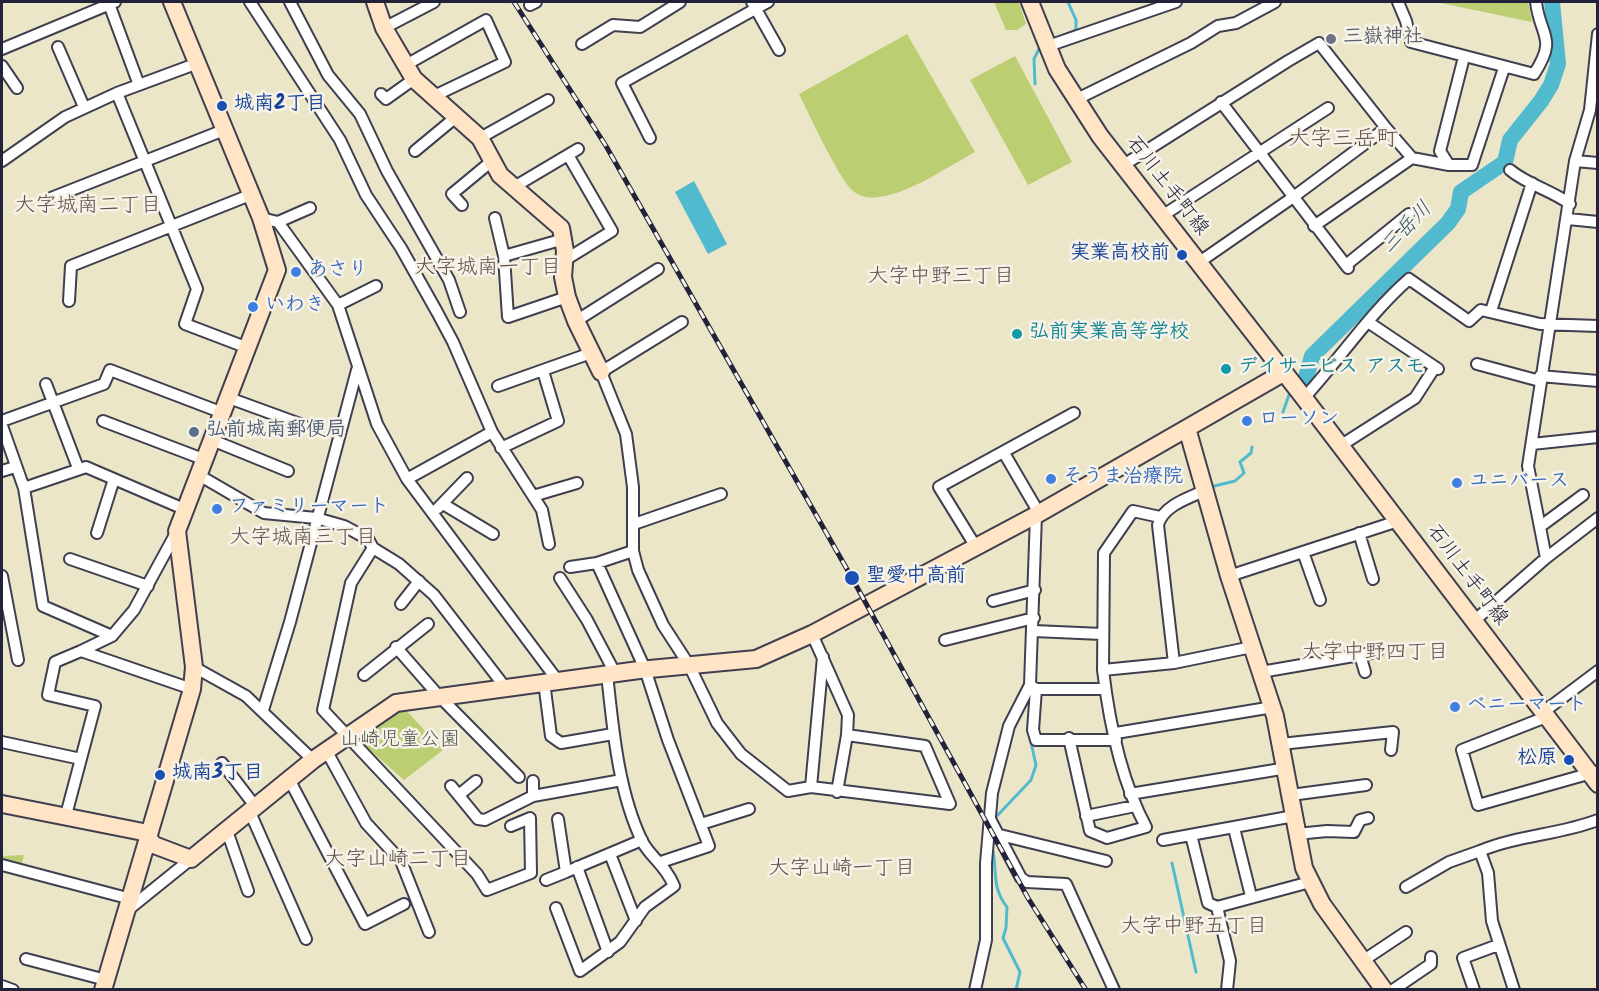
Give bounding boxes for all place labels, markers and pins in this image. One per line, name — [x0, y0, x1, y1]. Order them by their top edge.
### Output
place label: 三嶽神社 — [1343, 27, 1423, 51]
marker: 三嶽神社 — [1324, 32, 1338, 46]
place label: 城南2丁目 — [234, 94, 326, 118]
marker: 城南2丁目 — [215, 99, 229, 113]
place label: 実業高校前 — [1070, 243, 1170, 267]
marker: 実業高校前 — [1175, 248, 1189, 262]
place label: あさり — [308, 260, 368, 284]
marker: あさり — [289, 265, 303, 279]
place label: いわき — [265, 295, 325, 319]
marker: いわき — [246, 300, 260, 314]
place label: 弘前実業高等学校 — [1029, 322, 1189, 346]
marker: 弘前実業高等学校 — [1010, 327, 1024, 341]
place label: デイサービス アスモ — [1238, 357, 1426, 381]
marker: デイサービス アスモ — [1219, 362, 1233, 376]
place label: ローソン — [1259, 409, 1339, 433]
marker: ローソン — [1240, 414, 1254, 428]
place label: 弘前城南郵便局 — [206, 420, 346, 444]
marker: 弘前城南郵便局 — [187, 425, 201, 439]
place label: そうま治療院 — [1063, 467, 1183, 491]
place label: ユニバース — [1469, 471, 1569, 495]
marker: そうま治療院 — [1044, 472, 1058, 486]
marker: ユニバース — [1450, 476, 1464, 490]
place label: ファミリーマート — [229, 497, 389, 521]
marker: ファミリーマート — [210, 502, 224, 516]
place label: 聖愛中高前 — [866, 566, 966, 590]
marker: 聖愛中高前 — [843, 569, 861, 587]
place label: ベニーマート — [1467, 695, 1587, 719]
marker: ベニーマート — [1448, 700, 1462, 714]
place label: 松原 — [1517, 748, 1557, 772]
marker: 松原 — [1562, 753, 1576, 767]
place label: 城南3丁目 — [172, 763, 263, 787]
marker: 城南3丁目 — [153, 768, 167, 782]

